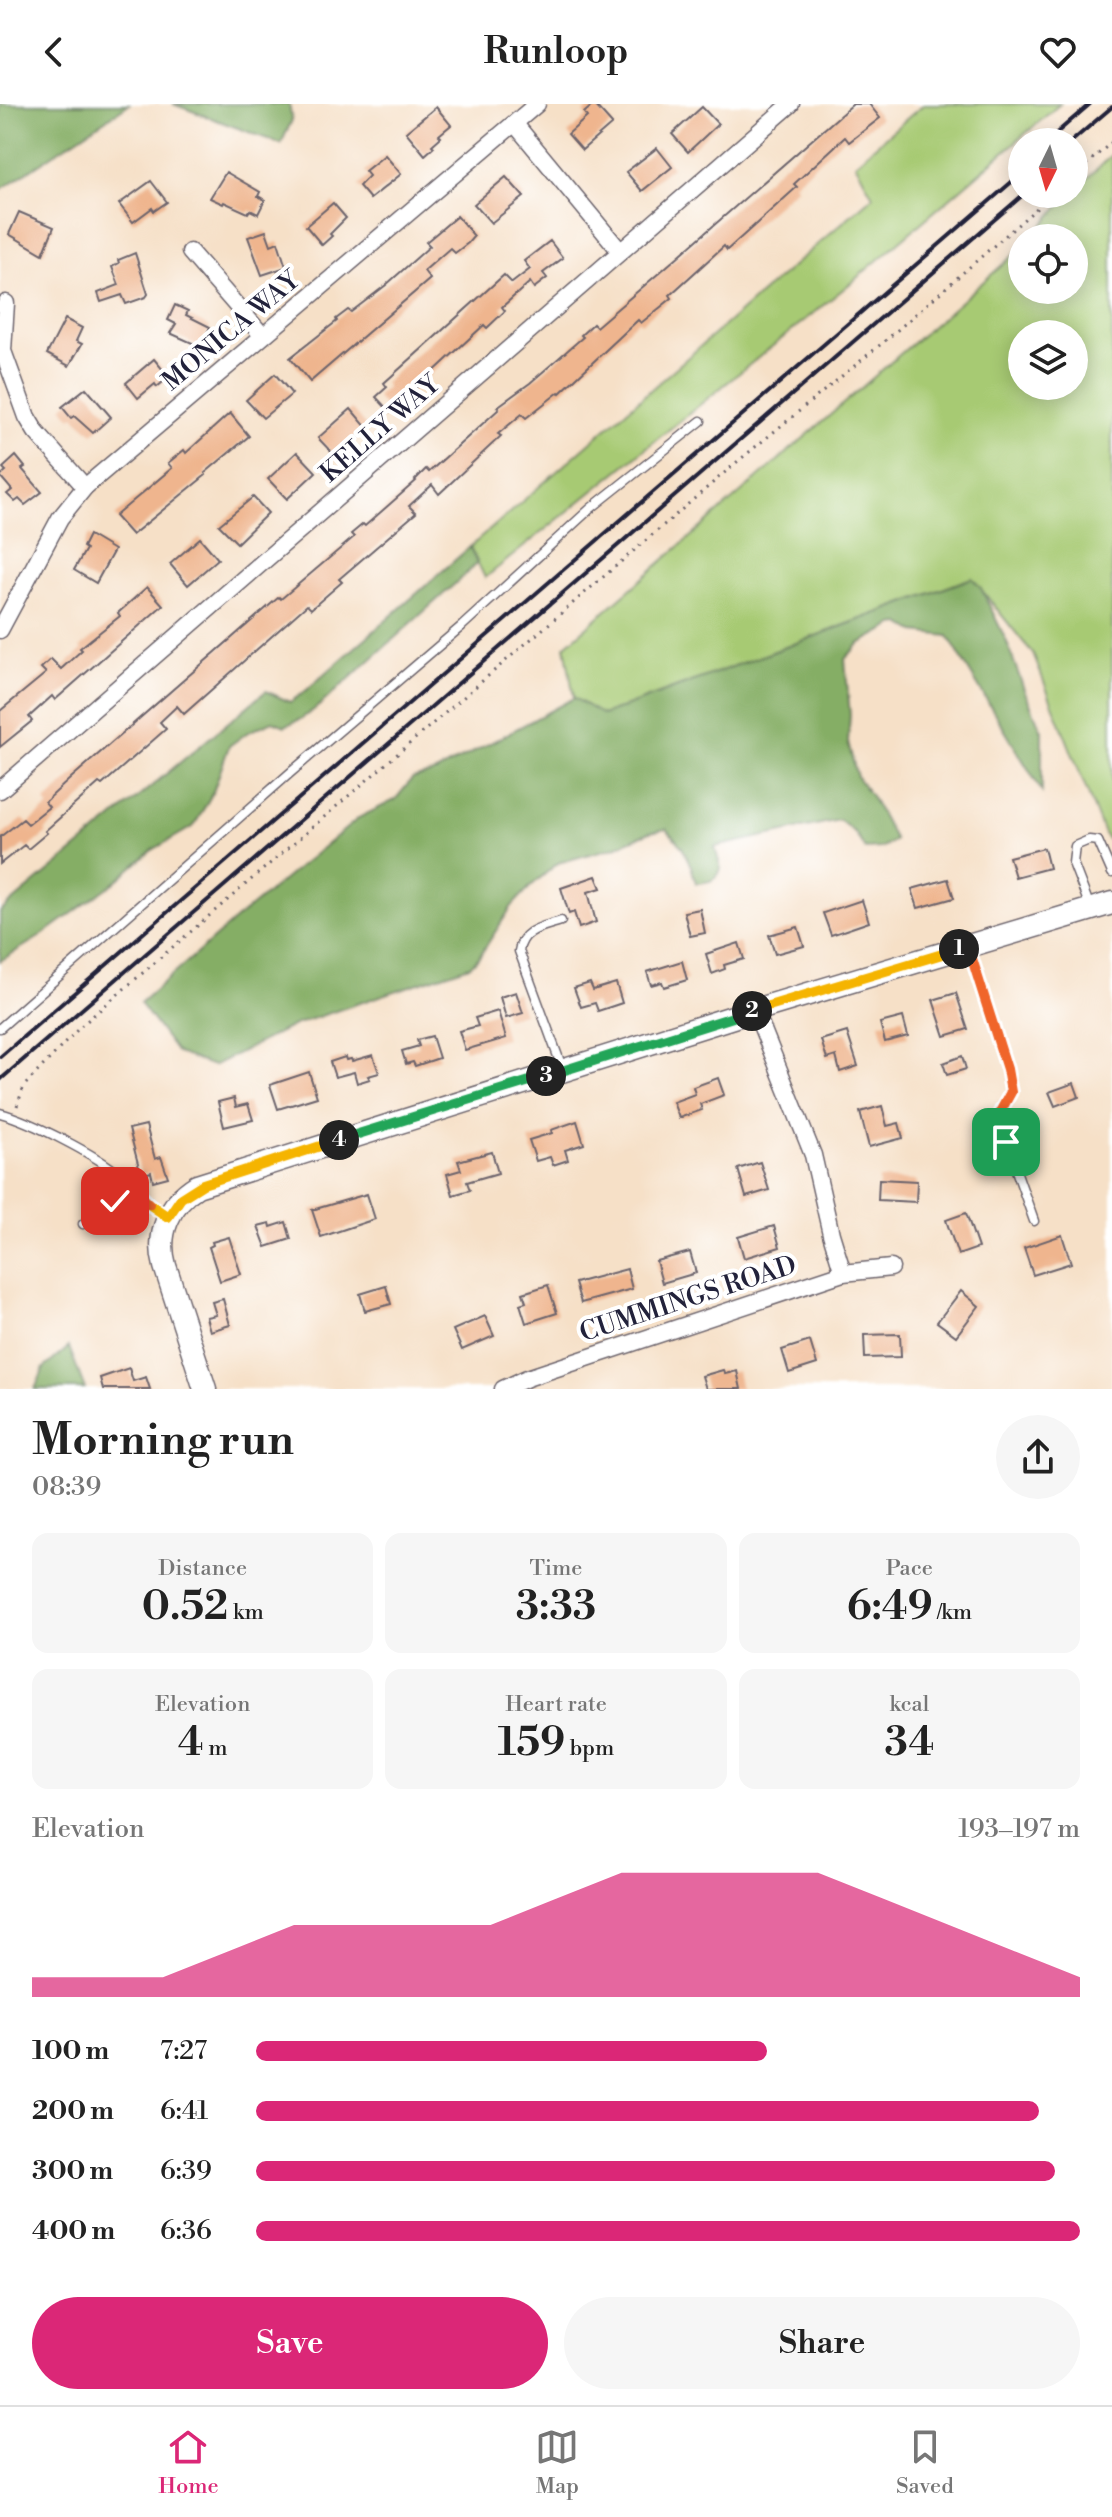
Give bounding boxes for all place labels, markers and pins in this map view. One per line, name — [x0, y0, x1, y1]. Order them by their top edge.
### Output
pin: 1 — [939, 929, 979, 969]
pin: 2 — [732, 991, 772, 1031]
pin: 3 — [526, 1056, 566, 1096]
pin — [972, 1108, 1040, 1176]
pin: 4 — [319, 1120, 359, 1160]
pin — [81, 1167, 149, 1235]

